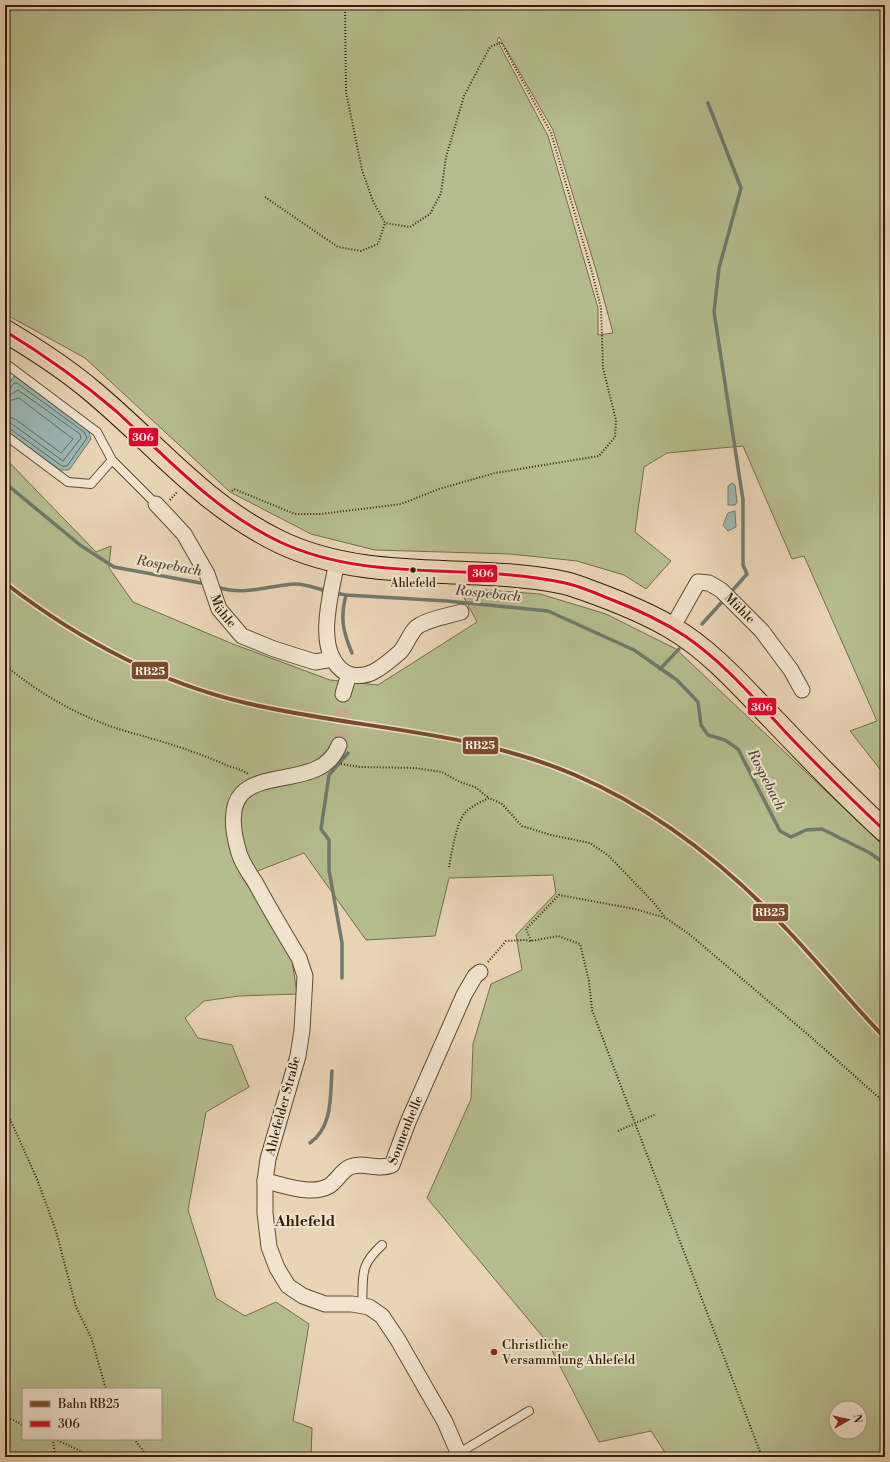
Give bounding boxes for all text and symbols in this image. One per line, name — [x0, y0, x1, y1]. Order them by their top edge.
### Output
line badge: 306 — [128, 427, 159, 447]
text: 306 — [132, 431, 154, 445]
water label: Rospebach — [134, 551, 203, 581]
line badge: 306 — [467, 564, 498, 583]
marker: Ahlefeld — [408, 565, 418, 575]
text: 306 — [472, 567, 494, 581]
place label: Ahlefeld — [389, 576, 436, 591]
water label: Rospebach — [453, 581, 522, 606]
street label: Mühle — [721, 590, 759, 628]
street label: Mühle — [207, 592, 240, 632]
line badge: RB25 — [131, 661, 169, 680]
text: RB25 — [135, 665, 165, 679]
line badge: 306 — [747, 697, 777, 716]
text: 306 — [751, 701, 773, 715]
line badge: RB25 — [462, 736, 499, 755]
text: RB25 — [465, 739, 495, 753]
water label: Rospebach — [743, 746, 789, 814]
line badge: RB25 — [752, 903, 789, 922]
text: RB25 — [755, 906, 785, 920]
street label: Ahlefelder Straße — [262, 1054, 304, 1158]
street label: Sonnenhelle — [385, 1093, 427, 1167]
district label: Ahlefeld — [274, 1212, 336, 1231]
place label: Christliche Versammlung Ahlefeld — [501, 1337, 636, 1368]
marker: Christliche Versammlung Ahlefeld — [489, 1347, 499, 1357]
legend — [22, 1388, 162, 1440]
text: Bahn RB25 — [57, 1397, 120, 1412]
north arrow — [828, 1400, 868, 1440]
text: N — [849, 1413, 864, 1424]
text: 306 — [58, 1417, 80, 1432]

